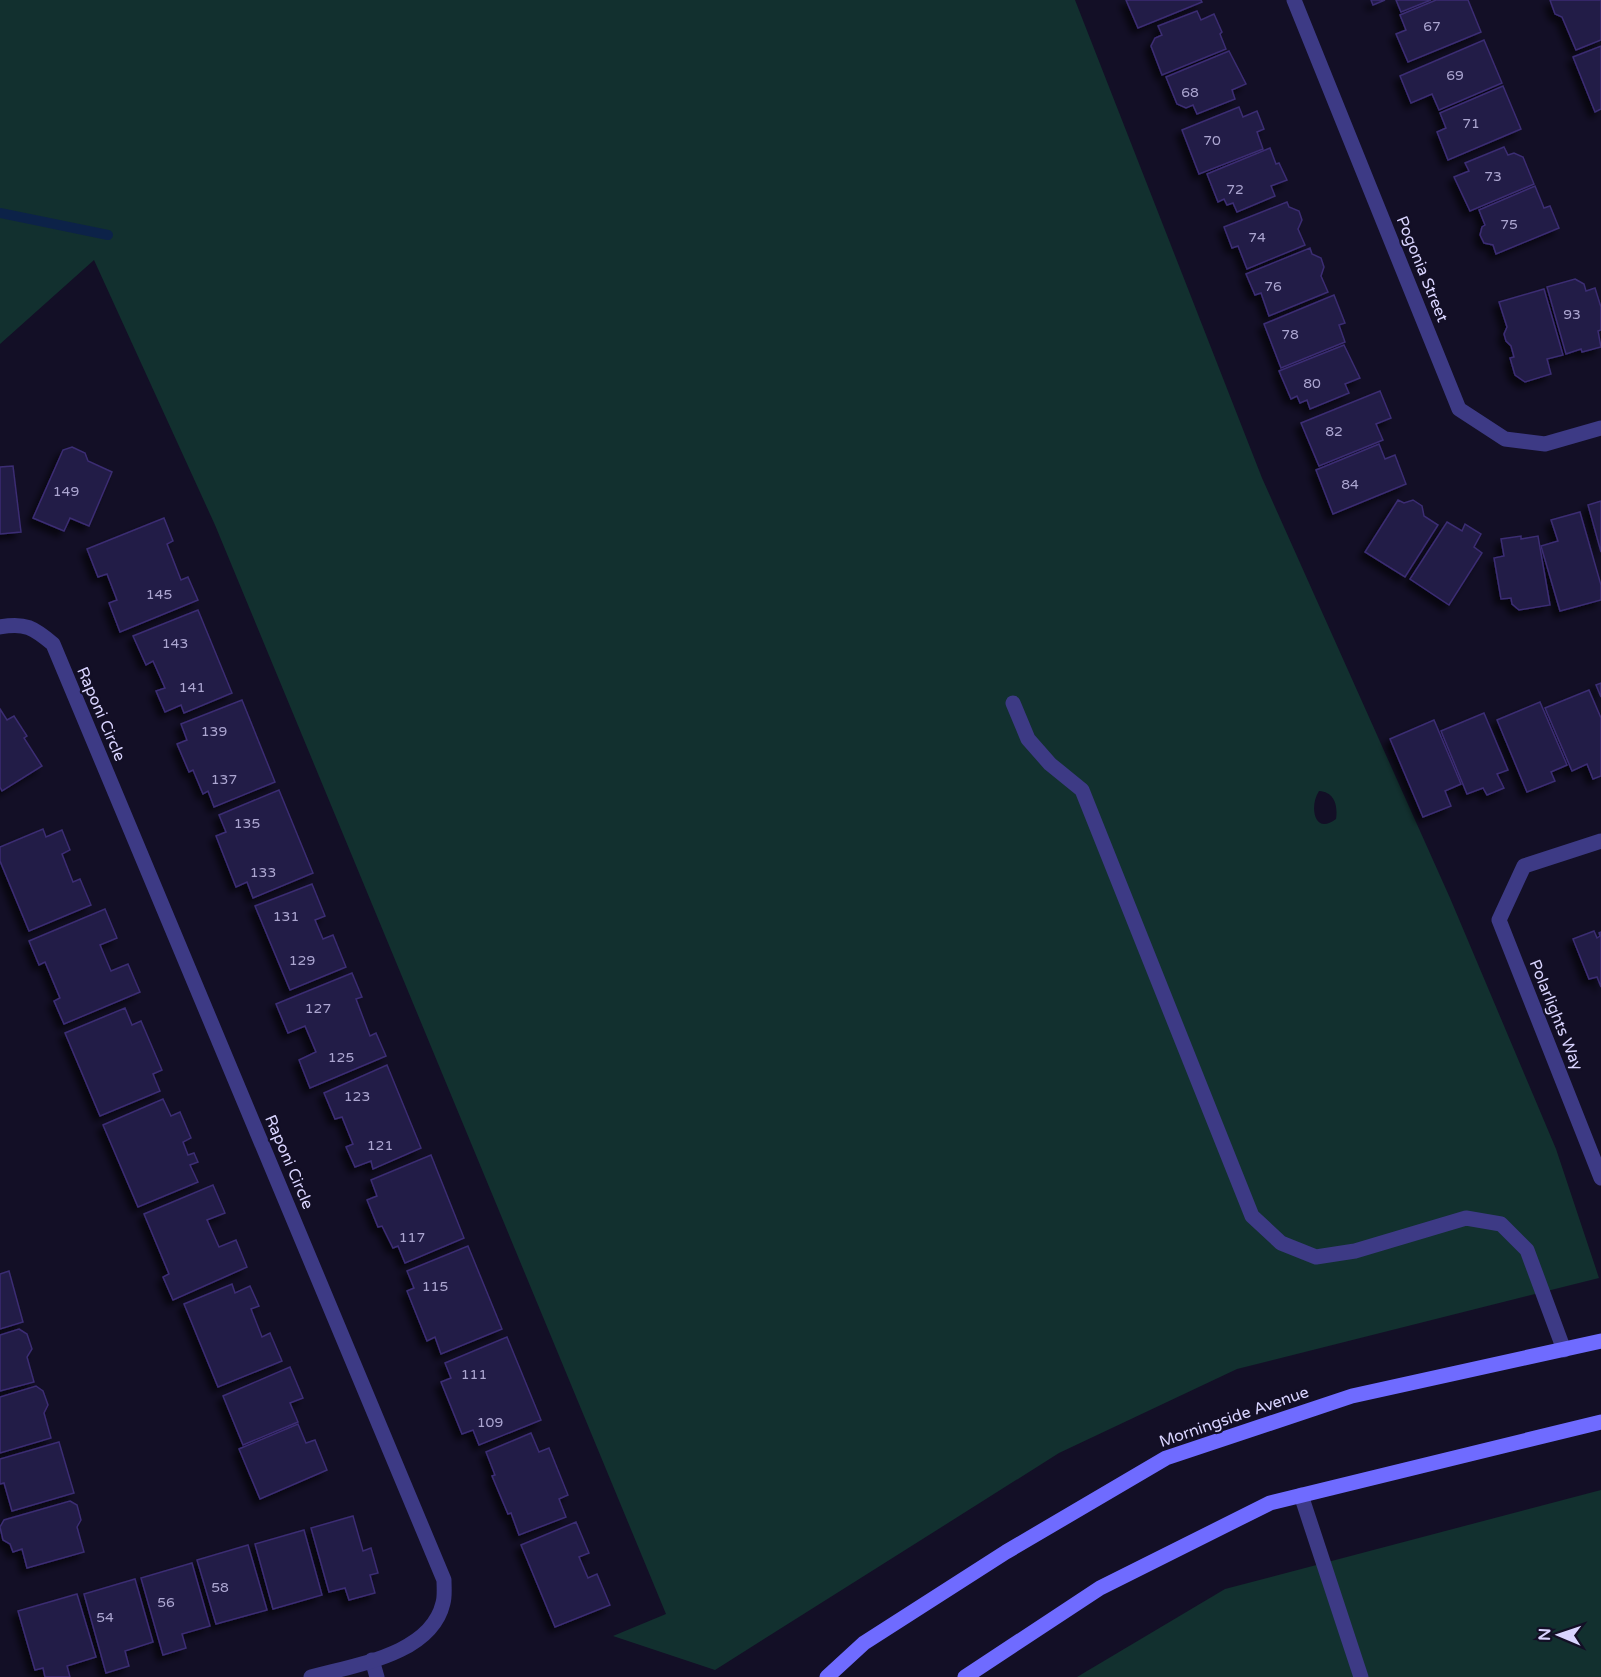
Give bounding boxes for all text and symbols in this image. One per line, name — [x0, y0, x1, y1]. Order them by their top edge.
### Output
house number: 67 — [1423, 18, 1441, 35]
house number: 69 — [1446, 67, 1464, 84]
house number: 68 — [1181, 84, 1199, 101]
house number: 71 — [1462, 115, 1480, 132]
house number: 70 — [1203, 132, 1221, 149]
house number: 73 — [1484, 168, 1502, 185]
house number: 72 — [1226, 181, 1244, 198]
street label: Pogonia Street — [1392, 213, 1452, 325]
house number: 75 — [1500, 216, 1518, 233]
house number: 74 — [1248, 229, 1266, 246]
house number: 76 — [1264, 278, 1282, 295]
house number: 93 — [1563, 306, 1581, 323]
house number: 78 — [1281, 326, 1299, 343]
house number: 80 — [1303, 375, 1321, 392]
house number: 82 — [1325, 423, 1343, 440]
house number: 84 — [1341, 476, 1359, 493]
house number: 149 — [53, 483, 79, 500]
house number: 145 — [146, 586, 172, 603]
house number: 143 — [162, 635, 188, 652]
street label: Raponi Circle — [72, 664, 130, 764]
house number: 141 — [179, 679, 205, 696]
house number: 139 — [201, 723, 227, 740]
house number: 137 — [211, 771, 237, 788]
house number: 135 — [234, 815, 260, 832]
house number: 133 — [250, 864, 276, 881]
house number: 131 — [273, 908, 299, 925]
house number: 129 — [289, 952, 315, 969]
street label: Polarlights Way — [1525, 957, 1588, 1074]
house number: 127 — [305, 1000, 331, 1017]
house number: 125 — [328, 1049, 354, 1066]
house number: 123 — [344, 1088, 370, 1105]
street label: Raponi Circle — [260, 1112, 318, 1212]
house number: 121 — [367, 1137, 393, 1154]
house number: 117 — [399, 1229, 425, 1246]
house number: 115 — [422, 1278, 448, 1295]
house number: 111 — [461, 1366, 487, 1383]
street label: Morningside Avenue — [1157, 1382, 1311, 1452]
house number: 109 — [477, 1414, 503, 1431]
house number: 58 — [211, 1579, 229, 1596]
house number: 56 — [157, 1594, 175, 1611]
north arrow — [1529, 1605, 1589, 1665]
house number: 54 — [96, 1609, 114, 1626]
text: N — [1535, 1628, 1555, 1641]

